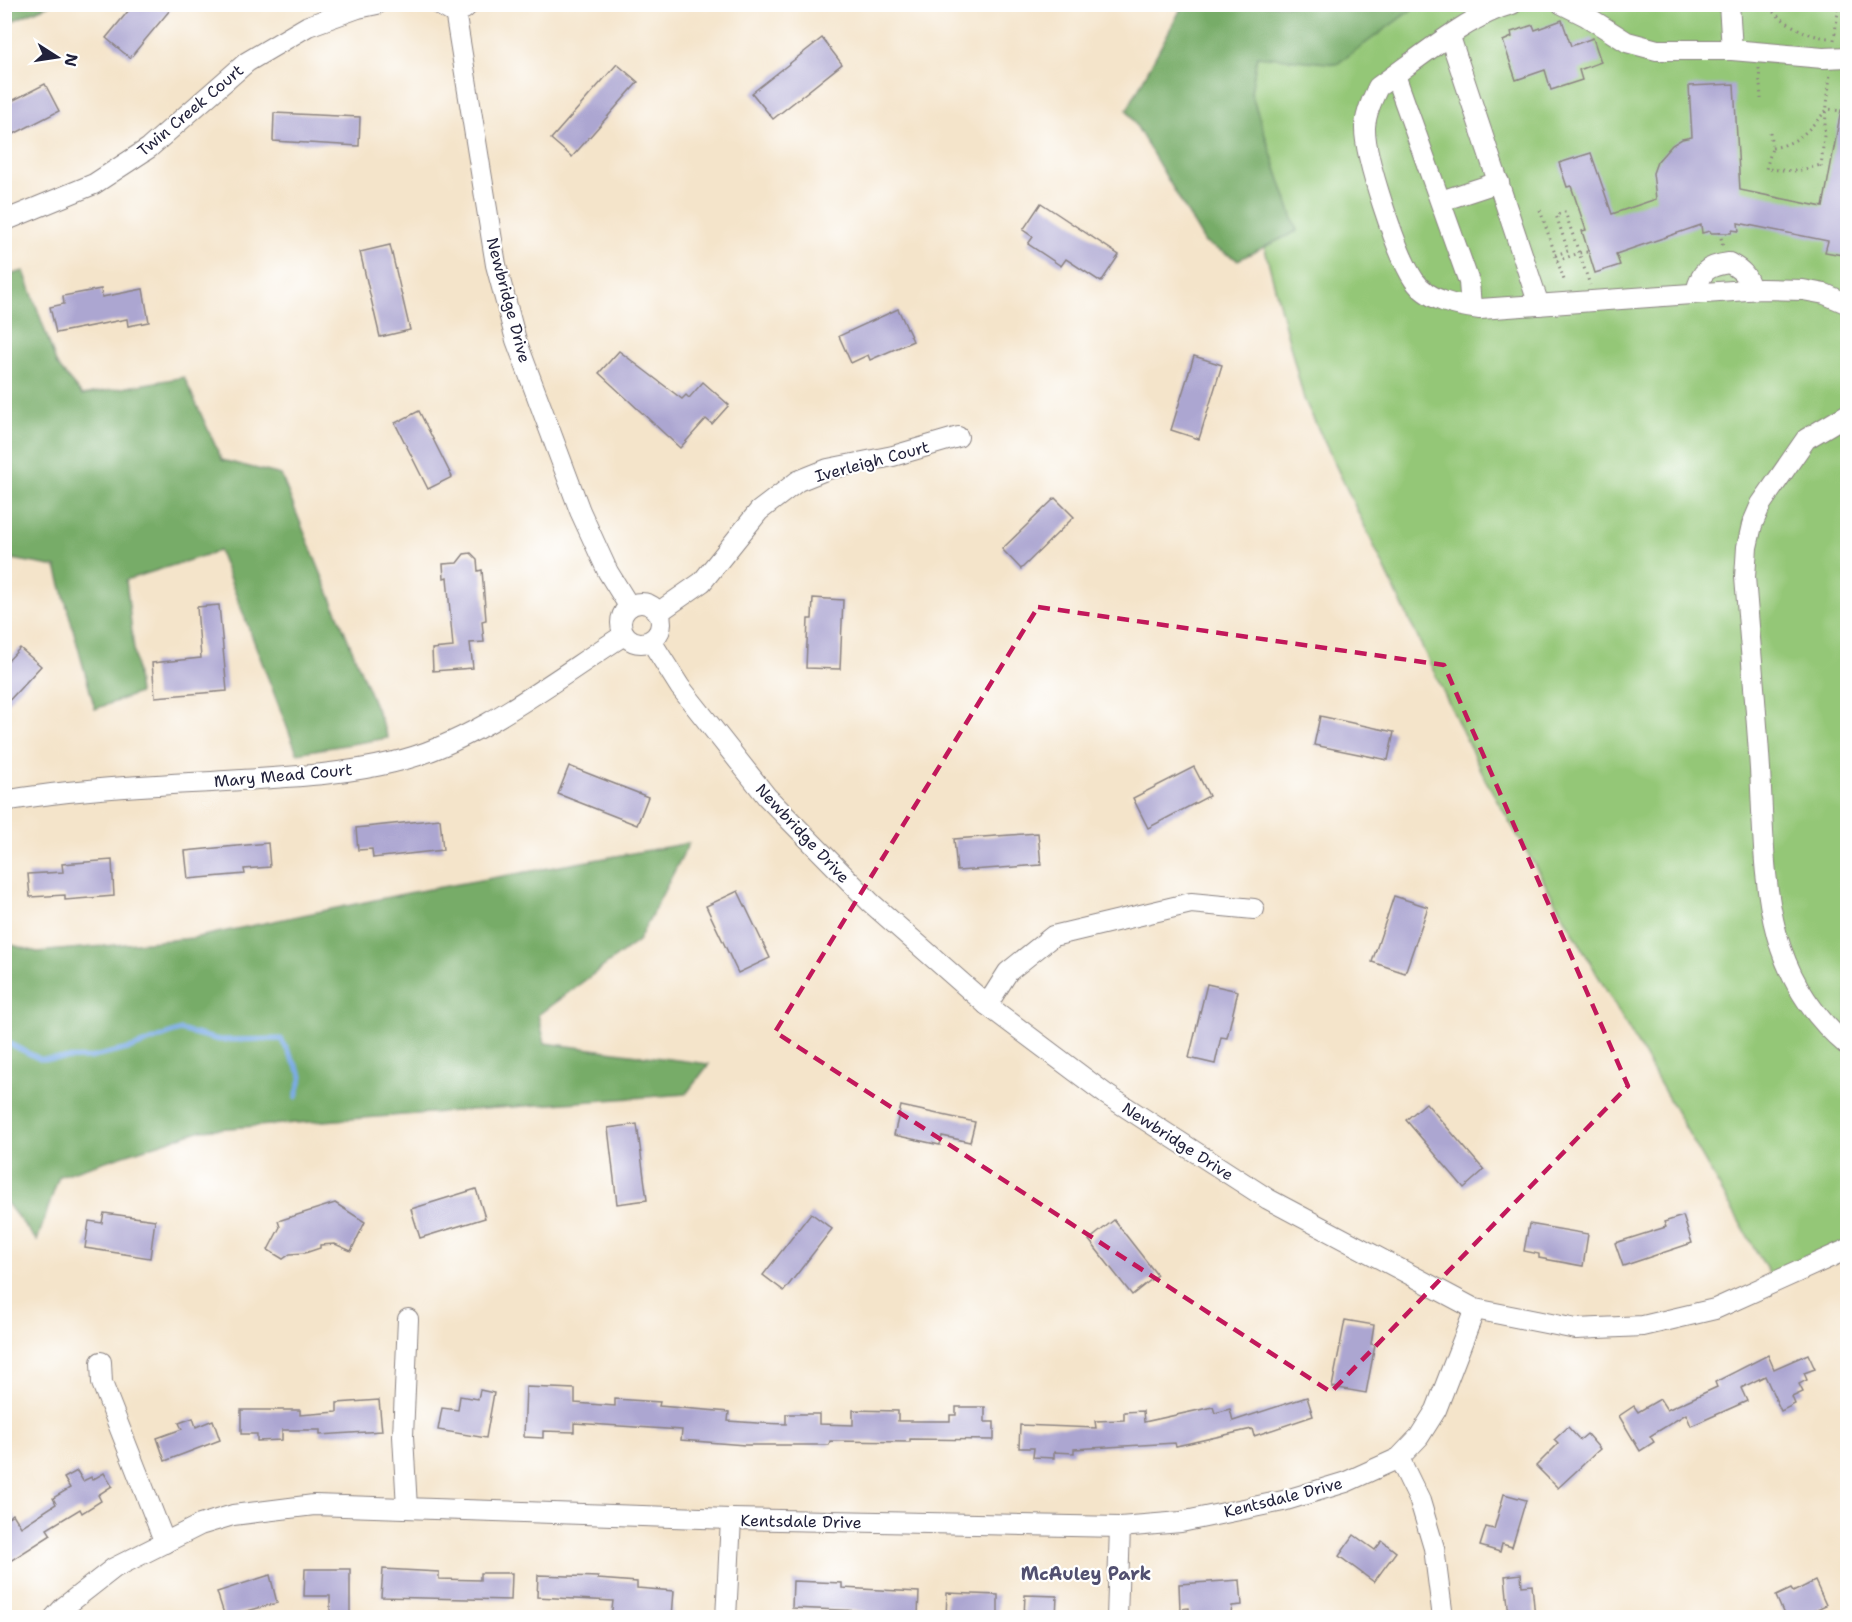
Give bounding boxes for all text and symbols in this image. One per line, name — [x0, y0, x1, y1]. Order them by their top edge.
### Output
north arrow — [27, 27, 87, 87]
text: N — [60, 52, 83, 68]
street label: Twin Creek Court — [133, 60, 248, 161]
street label: Newbridge Drive — [482, 235, 535, 365]
street label: Iverleigh Court — [813, 436, 932, 487]
street label: Mary Mead Court — [213, 759, 353, 792]
street label: Newbridge Drive — [751, 779, 854, 888]
street label: Newbridge Drive — [1118, 1098, 1237, 1185]
street label: Kentsdale Drive — [1222, 1473, 1345, 1522]
street label: Kentsdale Drive — [740, 1510, 862, 1533]
district label: McAuley Park — [1021, 1562, 1151, 1586]

